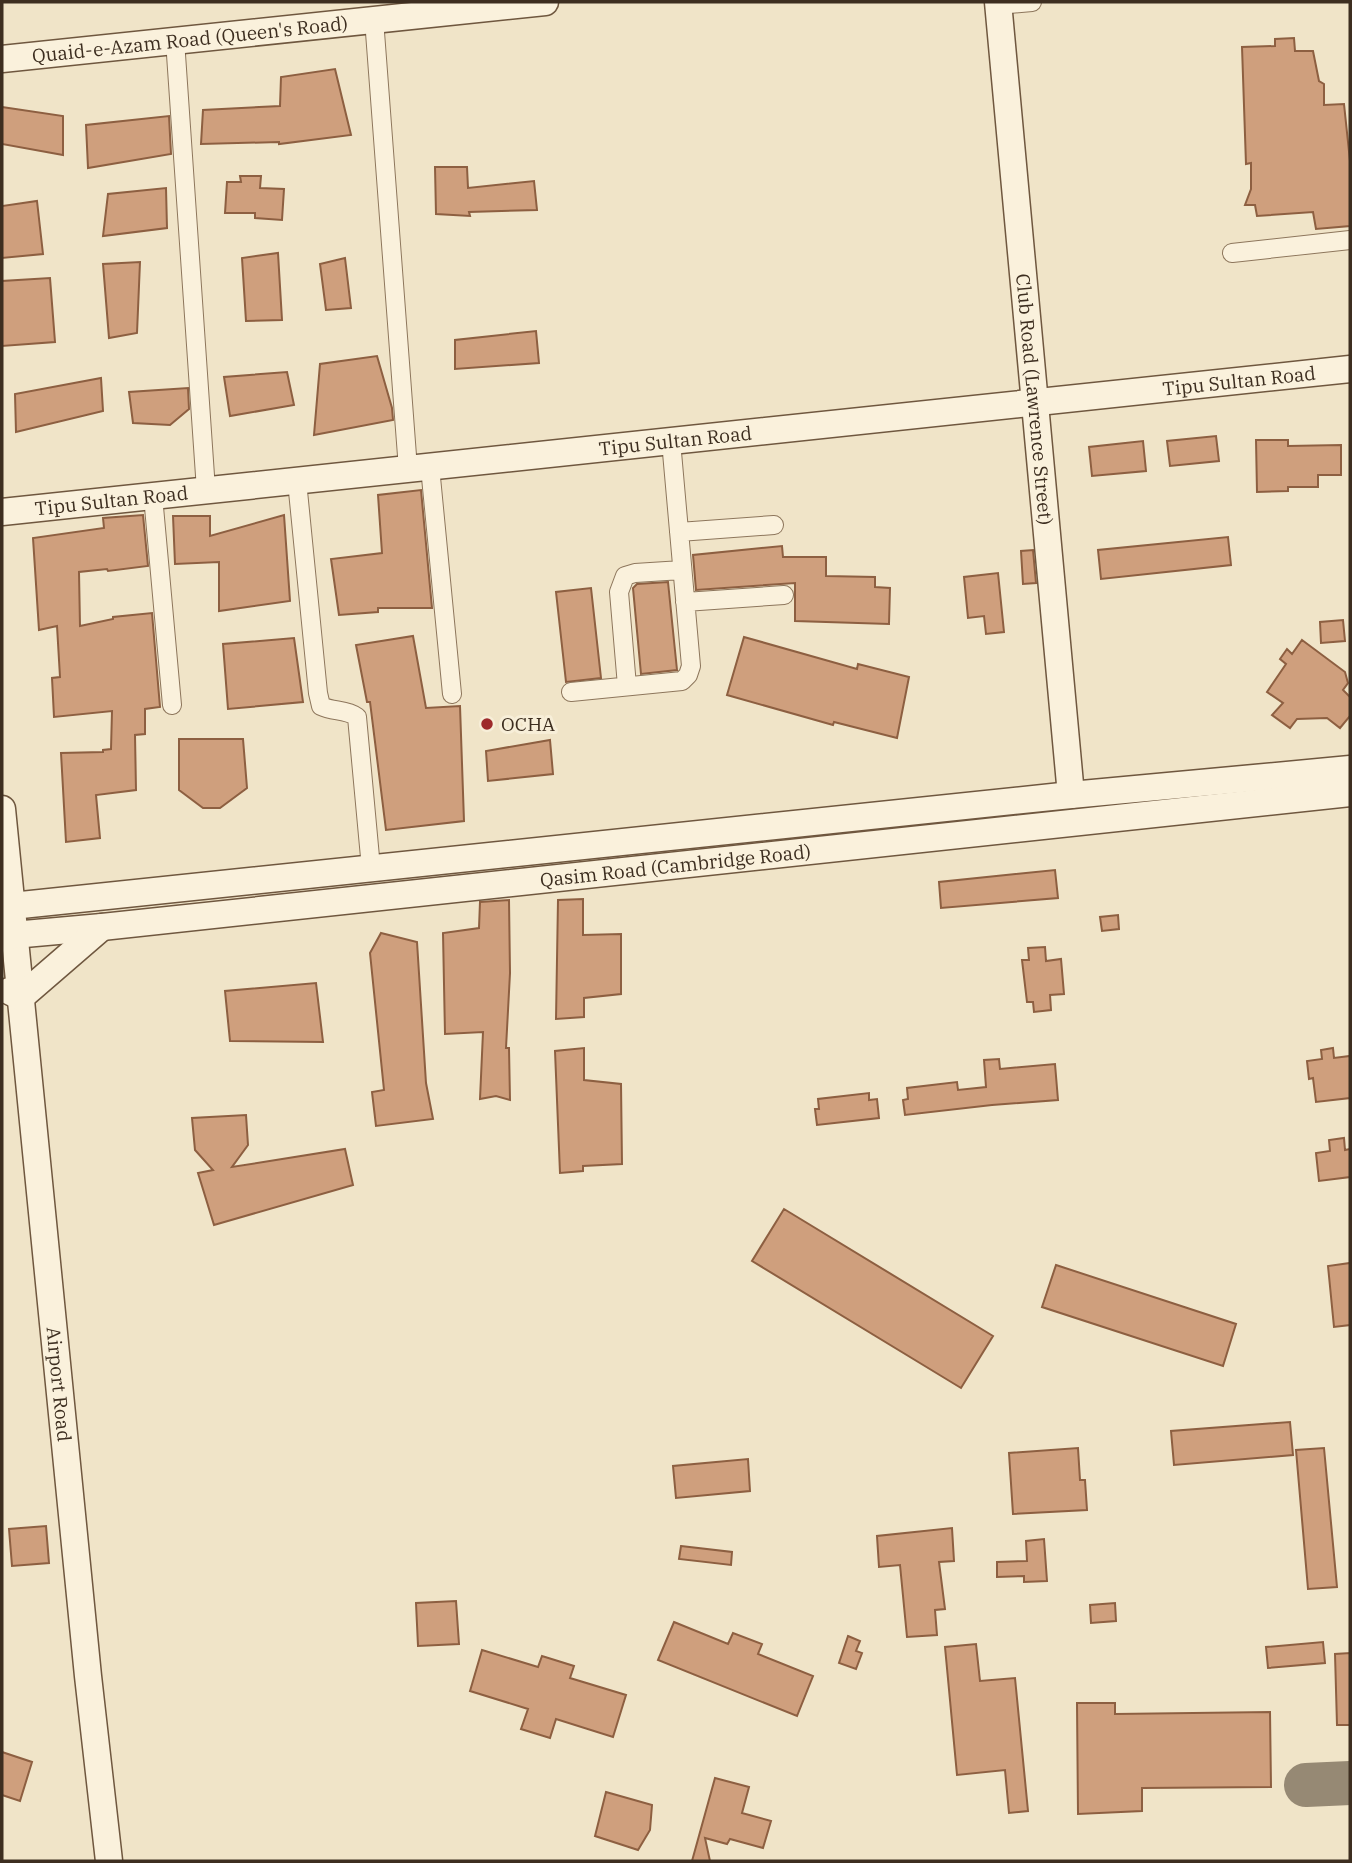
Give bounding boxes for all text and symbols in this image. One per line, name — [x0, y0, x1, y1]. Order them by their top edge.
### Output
street label: Quaid-e-Azam Road (Queen's Road) — [31, 11, 349, 68]
street label: Club Road (Lawrence Street) — [1011, 272, 1058, 526]
street label: Tipu Sultan Road — [1161, 361, 1317, 401]
street label: Tipu Sultan Road — [597, 421, 753, 461]
street label: Tipu Sultan Road — [34, 480, 189, 520]
place label: OCHA — [501, 712, 555, 736]
marker: OCHA — [479, 716, 495, 732]
street label: Qasim Road (Cambridge Road) — [539, 839, 812, 892]
street label: Airport Road — [41, 1326, 77, 1443]

